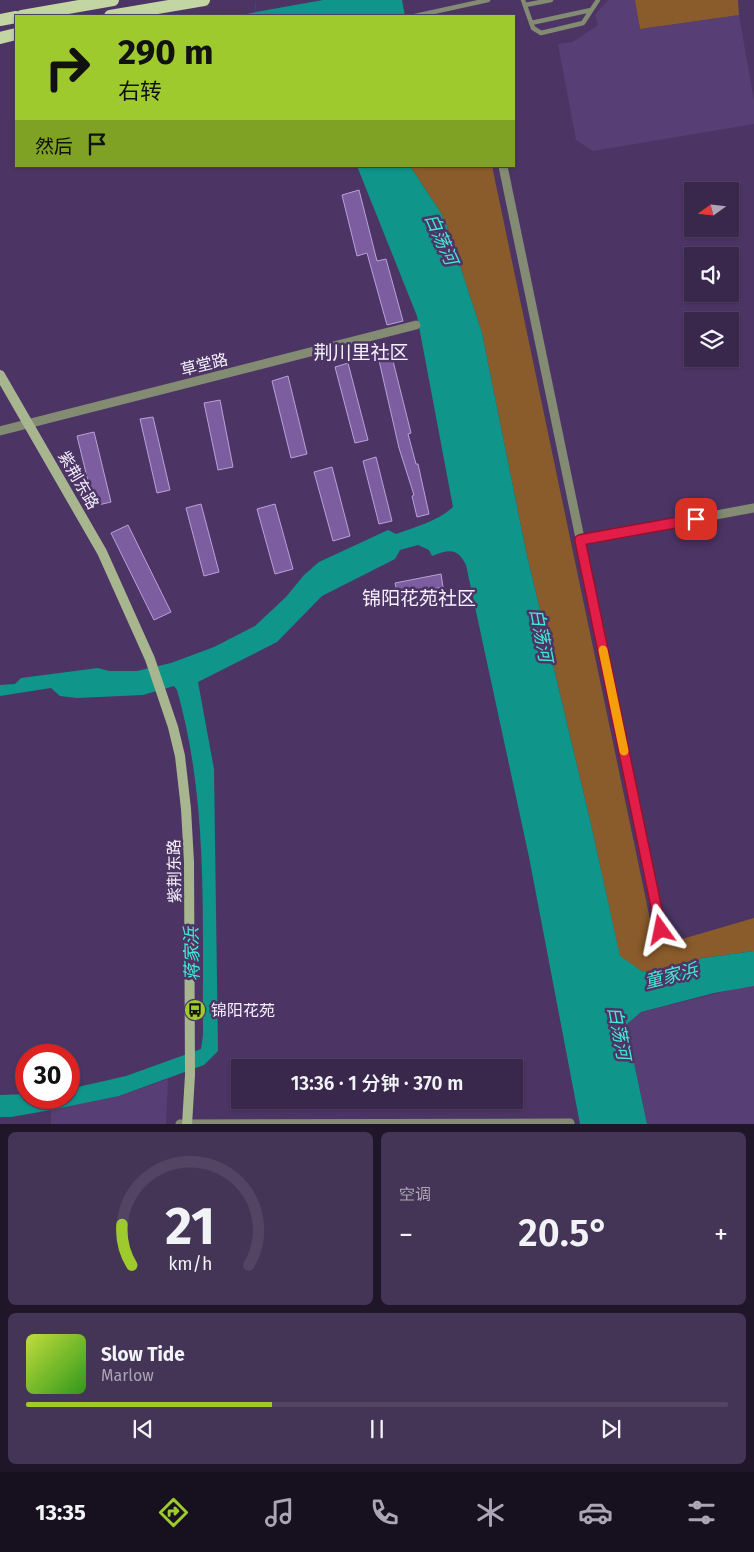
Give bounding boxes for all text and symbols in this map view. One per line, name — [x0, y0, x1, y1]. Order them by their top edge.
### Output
text: 290 m — [118, 31, 214, 73]
icon: right — [35, 35, 100, 100]
text: 右转 — [118, 78, 162, 105]
icon: arrive — [83, 130, 111, 158]
text: 然后 — [35, 135, 73, 158]
north arrow — [684, 182, 739, 238]
map controls — [684, 182, 739, 367]
water label: 白荡河 — [420, 210, 463, 271]
button: sound — [684, 247, 739, 302]
button: layers — [684, 312, 739, 367]
district label: 荆川里社区 — [313, 341, 409, 364]
street label: 草堂路 — [179, 349, 230, 380]
street label: 紫荆东路 — [54, 448, 103, 513]
pin — [675, 498, 717, 540]
icon: arrive — [682, 505, 710, 533]
district label: 锦阳花苑社区 — [362, 587, 476, 610]
water label: 白荡河 — [525, 606, 558, 667]
street label: 紫荆东路 — [164, 839, 185, 903]
position arrow — [634, 903, 686, 955]
water label: 蒋家浜 — [180, 925, 203, 981]
water label: 童家浜 — [642, 958, 702, 993]
bus stop icon: 锦阳花苑 — [183, 998, 207, 1022]
place label: 锦阳花苑 — [211, 1001, 275, 1020]
water label: 白荡河 — [603, 1004, 636, 1065]
speed limit sign: 30 — [15, 1044, 80, 1109]
text: 13:36 · 1 分钟 · 370 m — [291, 1072, 463, 1095]
text: 空调 — [399, 1185, 431, 1204]
text: 21 — [166, 1195, 215, 1258]
text: 20.5° — [518, 1210, 609, 1256]
text: − — [399, 1218, 413, 1251]
text: + — [714, 1218, 728, 1251]
text: km/h — [168, 1253, 213, 1275]
text: Slow Tide — [101, 1343, 185, 1366]
text: Marlow — [101, 1366, 154, 1385]
icon: previous — [129, 1415, 157, 1443]
icon: pause — [363, 1415, 391, 1443]
icon: next — [597, 1415, 625, 1443]
icon: directions — [156, 1495, 191, 1530]
icon: music — [262, 1495, 297, 1530]
icon: phone — [367, 1495, 402, 1530]
icon: climate — [473, 1495, 508, 1530]
icon: car — [578, 1495, 613, 1530]
icon: filters — [684, 1495, 719, 1530]
text: 13:35 — [35, 1499, 86, 1526]

